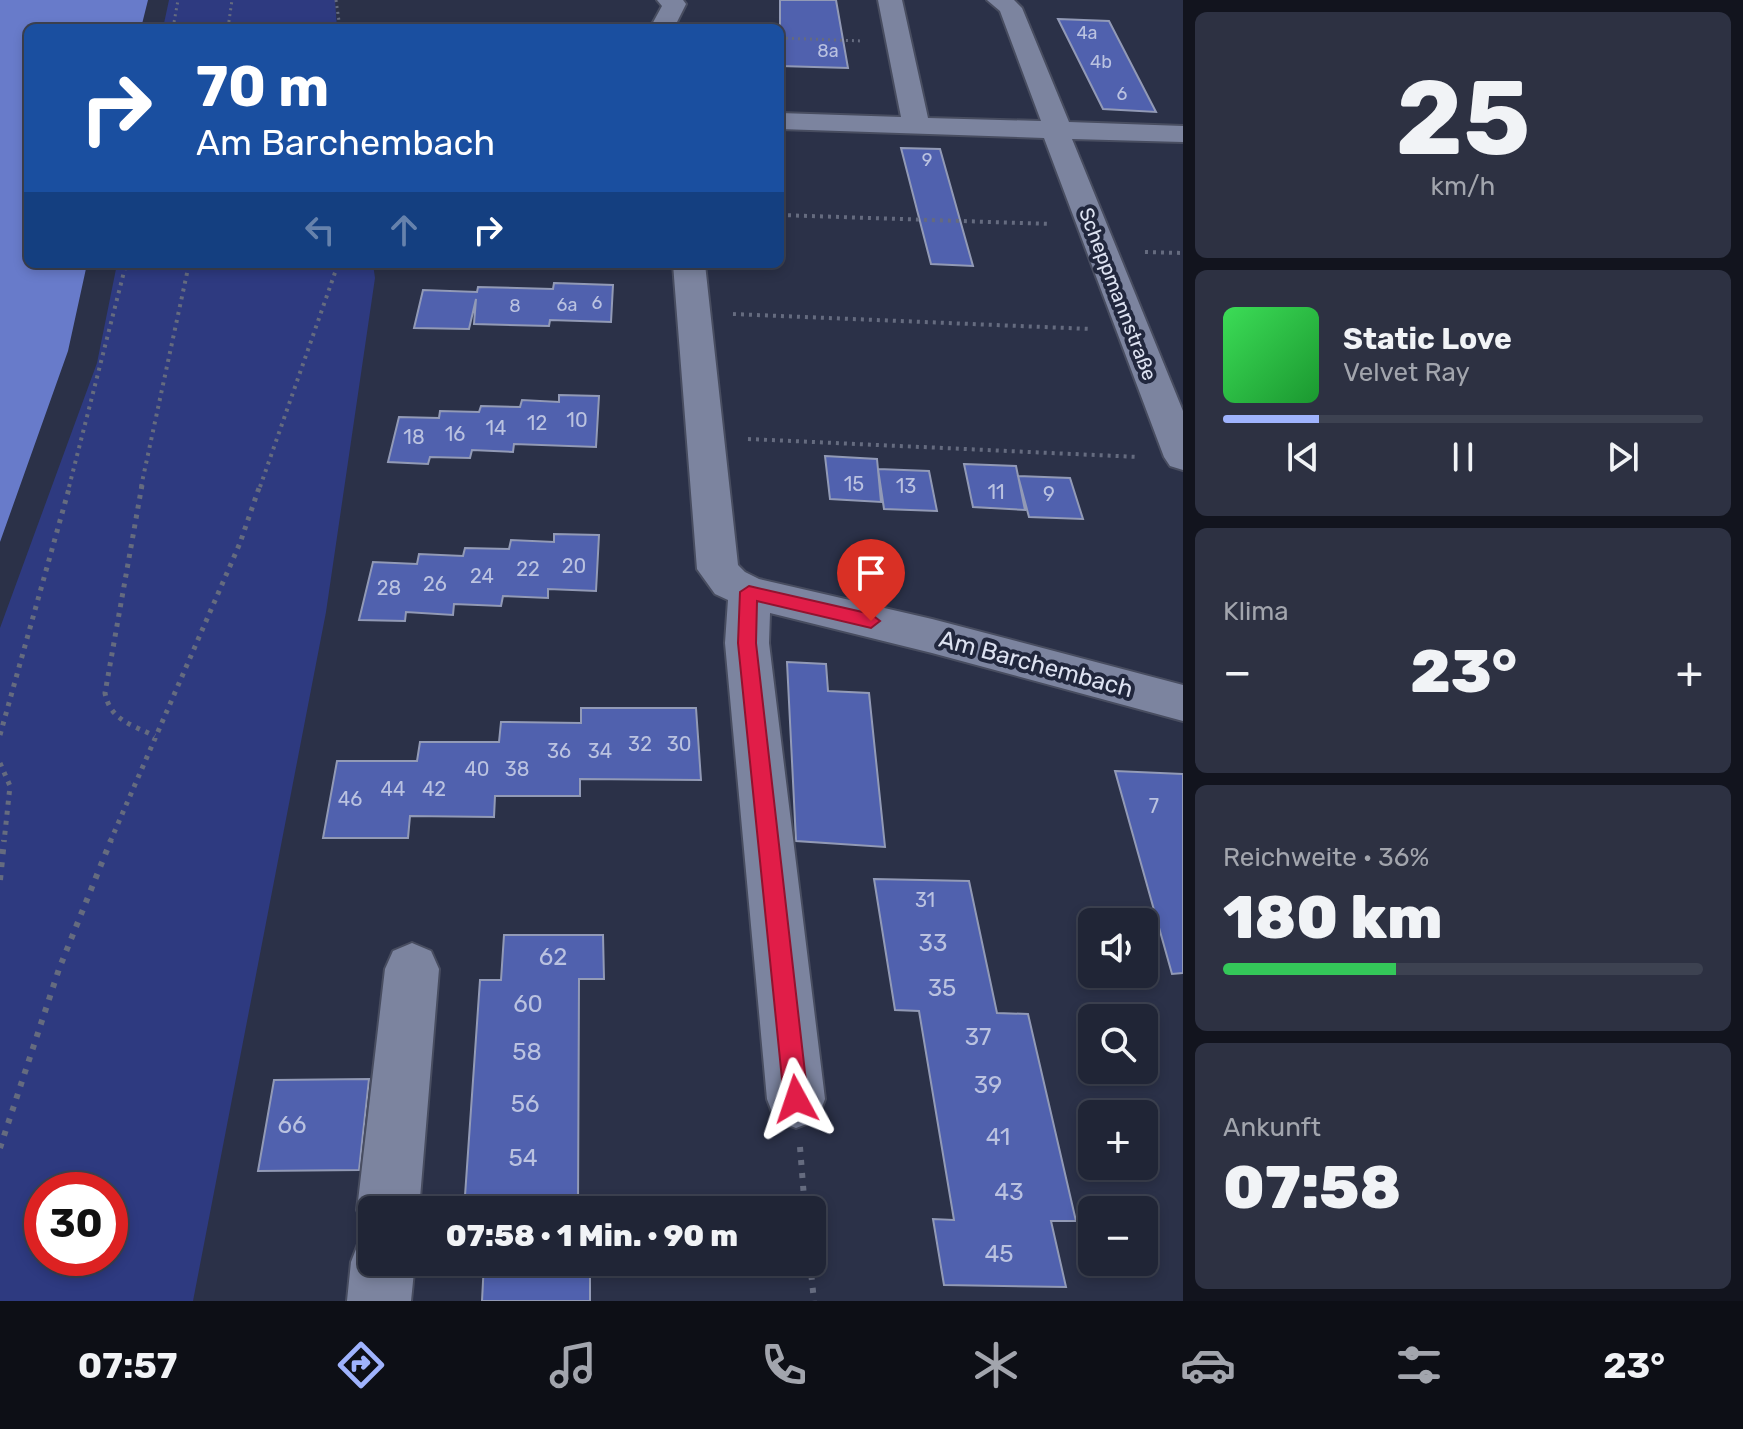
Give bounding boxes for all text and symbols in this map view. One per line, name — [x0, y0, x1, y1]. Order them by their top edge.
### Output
house number: 4a — [1076, 22, 1098, 44]
house number: 8a — [817, 40, 839, 62]
house number: 4b — [1090, 51, 1112, 73]
text: 70 m — [196, 54, 329, 120]
icon: right — [64, 56, 168, 160]
text: 25 — [1396, 57, 1530, 180]
house number: 6 — [1117, 83, 1128, 105]
text: Am Barchembach — [196, 121, 495, 164]
house number: 9 — [922, 149, 932, 171]
text: km/h — [1431, 171, 1495, 202]
street label: Scheppmannstraße — [1074, 204, 1162, 384]
icon: left — [298, 208, 342, 252]
icon: ahead — [382, 208, 426, 252]
icon: right — [466, 208, 510, 252]
house number: 6 — [592, 292, 603, 314]
house number: 6a — [557, 294, 577, 316]
house number: 8 — [509, 295, 521, 317]
text: Static Love — [1343, 321, 1512, 357]
text: Velvet Ray — [1343, 357, 1470, 388]
house number: 10 — [566, 408, 588, 432]
house number: 12 — [527, 411, 547, 435]
house number: 14 — [486, 416, 506, 440]
house number: 16 — [445, 422, 465, 446]
house number: 18 — [403, 425, 425, 449]
icon: previous — [1281, 435, 1325, 479]
icon: pause — [1441, 435, 1485, 479]
icon: next — [1601, 435, 1645, 479]
house number: 15 — [844, 472, 864, 496]
house number: 13 — [896, 474, 916, 498]
house number: 11 — [987, 480, 1005, 504]
house number: 9 — [1043, 482, 1055, 506]
pin — [837, 539, 905, 621]
icon: arrive — [849, 551, 893, 595]
house number: 20 — [562, 554, 586, 578]
house number: 22 — [516, 557, 540, 581]
house number: 24 — [470, 564, 494, 588]
house number: 26 — [423, 572, 447, 596]
house number: 28 — [377, 576, 401, 600]
text: Klima — [1223, 596, 1289, 627]
street label: Am Barchembach — [936, 625, 1136, 703]
text: 23° — [1410, 636, 1517, 707]
text: − — [1223, 646, 1252, 698]
text: + — [1676, 646, 1703, 698]
house number: 32 — [628, 732, 652, 756]
house number: 30 — [667, 732, 691, 756]
house number: 36 — [547, 739, 571, 763]
house number: 34 — [588, 739, 612, 763]
house number: 40 — [464, 757, 490, 781]
house number: 38 — [505, 757, 529, 781]
house number: 44 — [381, 777, 405, 801]
house number: 42 — [422, 777, 446, 801]
house number: 46 — [338, 787, 362, 811]
house number: 7 — [1149, 794, 1159, 818]
text: Reichweite · 36% — [1223, 842, 1429, 873]
text: 180 km — [1223, 882, 1443, 953]
house number: 31 — [915, 888, 935, 912]
map controls — [1078, 908, 1158, 1276]
button: sound — [1078, 908, 1158, 988]
house number: 33 — [919, 929, 947, 957]
house number: 62 — [539, 943, 567, 971]
house number: 35 — [928, 974, 956, 1002]
house number: 60 — [513, 990, 543, 1018]
button: search — [1078, 1004, 1158, 1084]
house number: 37 — [965, 1023, 991, 1051]
house number: 58 — [512, 1038, 542, 1066]
position arrow — [754, 1057, 838, 1141]
house number: 39 — [974, 1071, 1002, 1099]
house number: 56 — [511, 1090, 539, 1118]
button: + — [1078, 1100, 1158, 1180]
house number: 66 — [278, 1111, 306, 1139]
text: Ankunft — [1223, 1112, 1321, 1143]
house number: 41 — [986, 1123, 1010, 1151]
house number: 54 — [508, 1144, 538, 1172]
text: 07:58 — [1223, 1152, 1401, 1223]
speed limit sign: 30 — [24, 1172, 128, 1276]
house number: 43 — [994, 1178, 1024, 1206]
button: − — [1078, 1196, 1158, 1276]
text: 07:58 · 1 Min. · 90 m — [446, 1218, 738, 1254]
house number: 45 — [984, 1240, 1014, 1268]
icon: directions — [333, 1337, 389, 1393]
icon: music — [545, 1337, 601, 1393]
icon: phone — [756, 1337, 812, 1393]
icon: climate — [968, 1337, 1024, 1393]
icon: car — [1180, 1337, 1236, 1393]
icon: filters — [1391, 1337, 1447, 1393]
text: 07:57 — [78, 1344, 177, 1387]
text: 23° — [1603, 1344, 1665, 1387]

